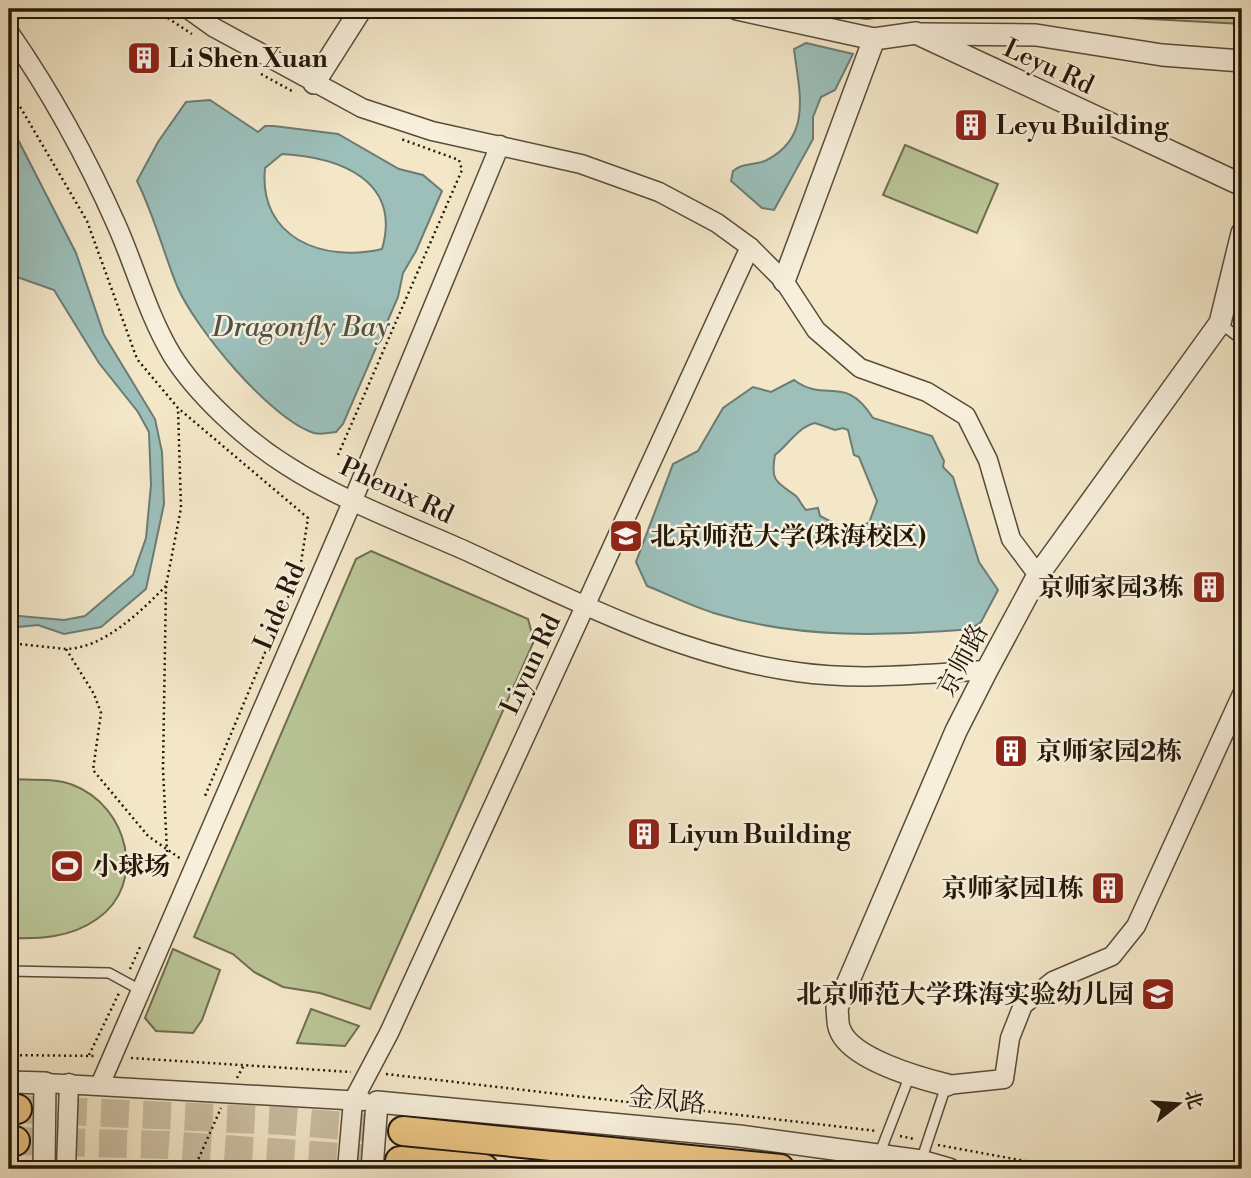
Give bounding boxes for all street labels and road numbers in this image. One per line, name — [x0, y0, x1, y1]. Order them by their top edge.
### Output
street label: Leyu Rd — [998, 32, 1099, 102]
street label: Phenix Rd — [335, 451, 459, 531]
street label: Lide Rd — [247, 558, 313, 655]
street label: Liyun Rd — [494, 609, 568, 720]
street label: 京师路 — [930, 619, 995, 702]
street label: 金凤路 — [626, 1081, 707, 1121]

